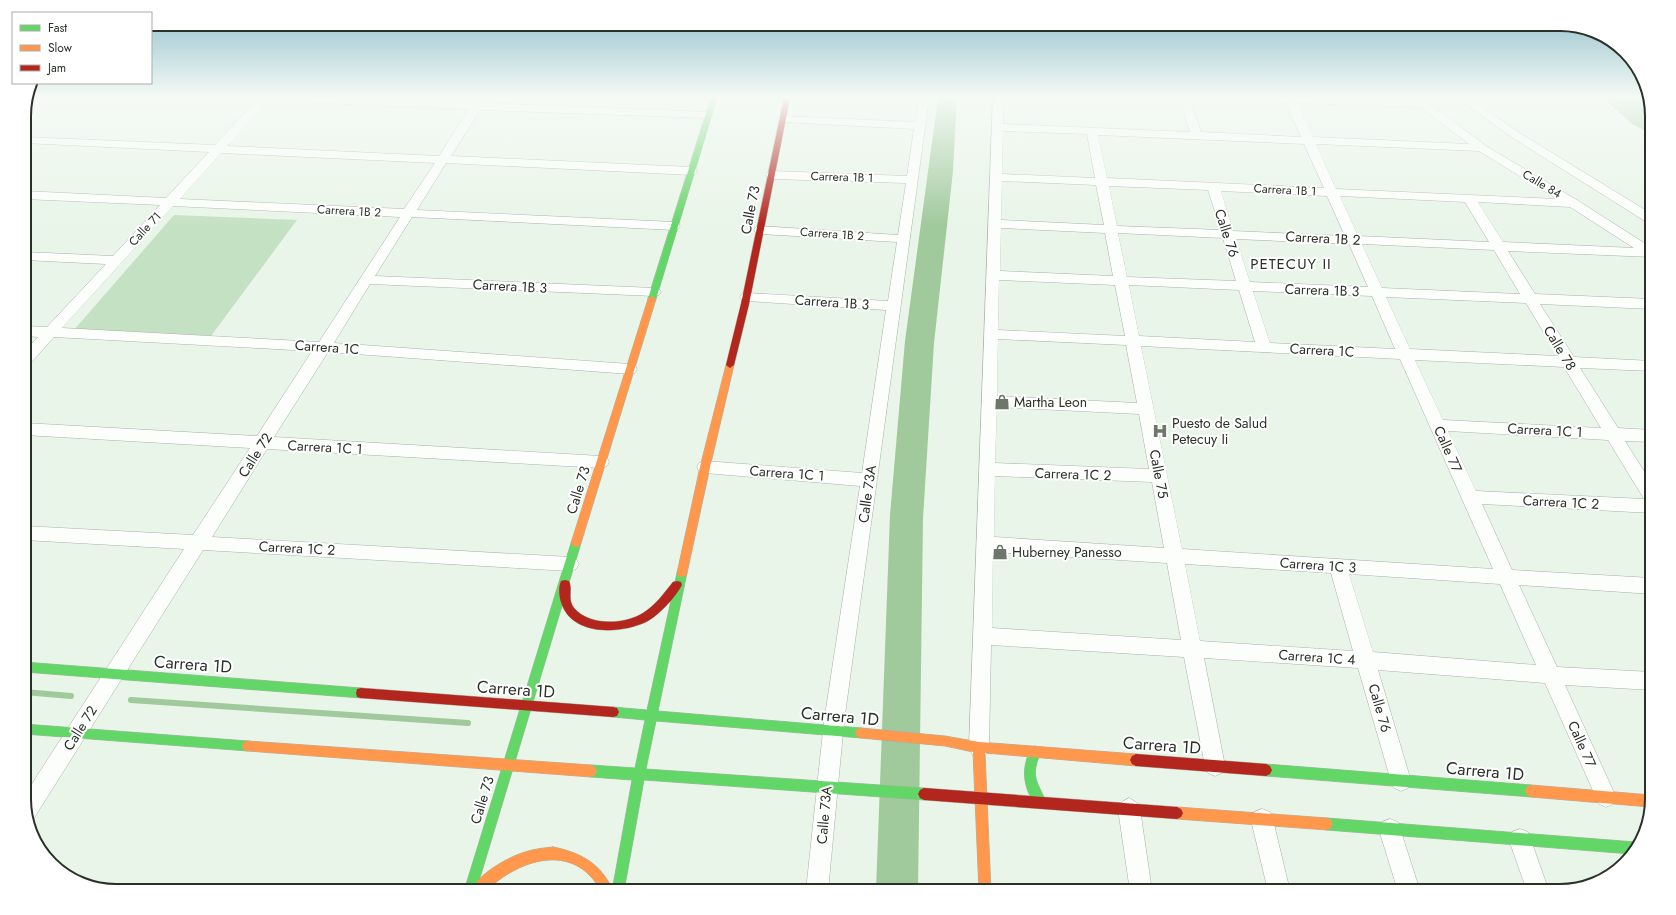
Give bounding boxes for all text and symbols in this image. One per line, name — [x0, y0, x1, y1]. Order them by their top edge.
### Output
legend — [12, 12, 152, 84]
text: Fast — [48, 19, 67, 37]
text: Slow — [48, 39, 73, 57]
text: Jam — [46, 59, 66, 77]
street label: Calle 84 — [1519, 165, 1565, 203]
street label: Carrera 1B 1 — [810, 167, 874, 187]
street label: Carrera 1B 1 — [1253, 179, 1317, 201]
street label: Calle 73 — [735, 184, 765, 236]
street label: Carrera 1B 2 — [316, 200, 382, 222]
street label: Calle 76 — [1210, 206, 1244, 260]
street label: Calle 71 — [124, 208, 166, 250]
street label: Carrera 1B 2 — [799, 223, 865, 245]
street label: Carrera 1B 2 — [1285, 226, 1361, 250]
district label: PETECUY II — [1250, 253, 1332, 275]
street label: Carrera 1B 3 — [472, 274, 548, 298]
street label: Carrera 1B 3 — [1284, 279, 1360, 301]
street label: Carrera 1B 3 — [794, 289, 870, 315]
street label: Calle 78 — [1539, 322, 1581, 374]
street label: Carrera 1C — [294, 335, 360, 359]
street label: Carrera 1C — [1289, 338, 1355, 362]
place label: Martha Leon — [1014, 392, 1087, 412]
shop icon: Martha Leon — [993, 393, 1011, 411]
place label: Puesto de Salud Petecuy Ii — [1172, 413, 1267, 449]
street label: Carrera 1C 1 — [1507, 418, 1583, 442]
hospital icon: Puesto de Salud Petecuy Ii — [1151, 422, 1169, 440]
street label: Calle 77 — [1429, 423, 1467, 476]
street label: Calle 72 — [233, 429, 277, 481]
street label: Carrera 1C 1 — [287, 435, 363, 459]
street label: Calle 75 — [1144, 448, 1174, 500]
street label: Carrera 1C 1 — [749, 460, 825, 486]
street label: Calle 73 — [561, 463, 595, 516]
street label: Calle 73A — [853, 463, 881, 524]
street label: Carrera 1C 2 — [1034, 463, 1112, 485]
street label: Carrera 1C 2 — [1522, 490, 1600, 514]
street label: Carrera 1C 2 — [258, 536, 336, 560]
place label: Huberney Panesso — [1012, 542, 1122, 562]
shop icon: Huberney Panesso — [991, 543, 1009, 561]
street label: Carrera 1C 3 — [1279, 552, 1357, 578]
street label: Carrera 1C 4 — [1278, 644, 1356, 670]
street label: Carrera 1D — [153, 649, 233, 679]
street label: Carrera 1D — [476, 674, 556, 704]
street label: Calle 76 — [1364, 681, 1396, 735]
street label: Carrera 1D — [800, 701, 880, 731]
street label: Calle 72 — [58, 702, 102, 754]
street label: Calle 77 — [1563, 718, 1601, 771]
street label: Carrera 1D — [1122, 730, 1202, 760]
street label: Carrera 1D — [1445, 756, 1525, 786]
street label: Calle 73 — [465, 773, 499, 826]
street label: Calle 73A — [812, 784, 837, 845]

